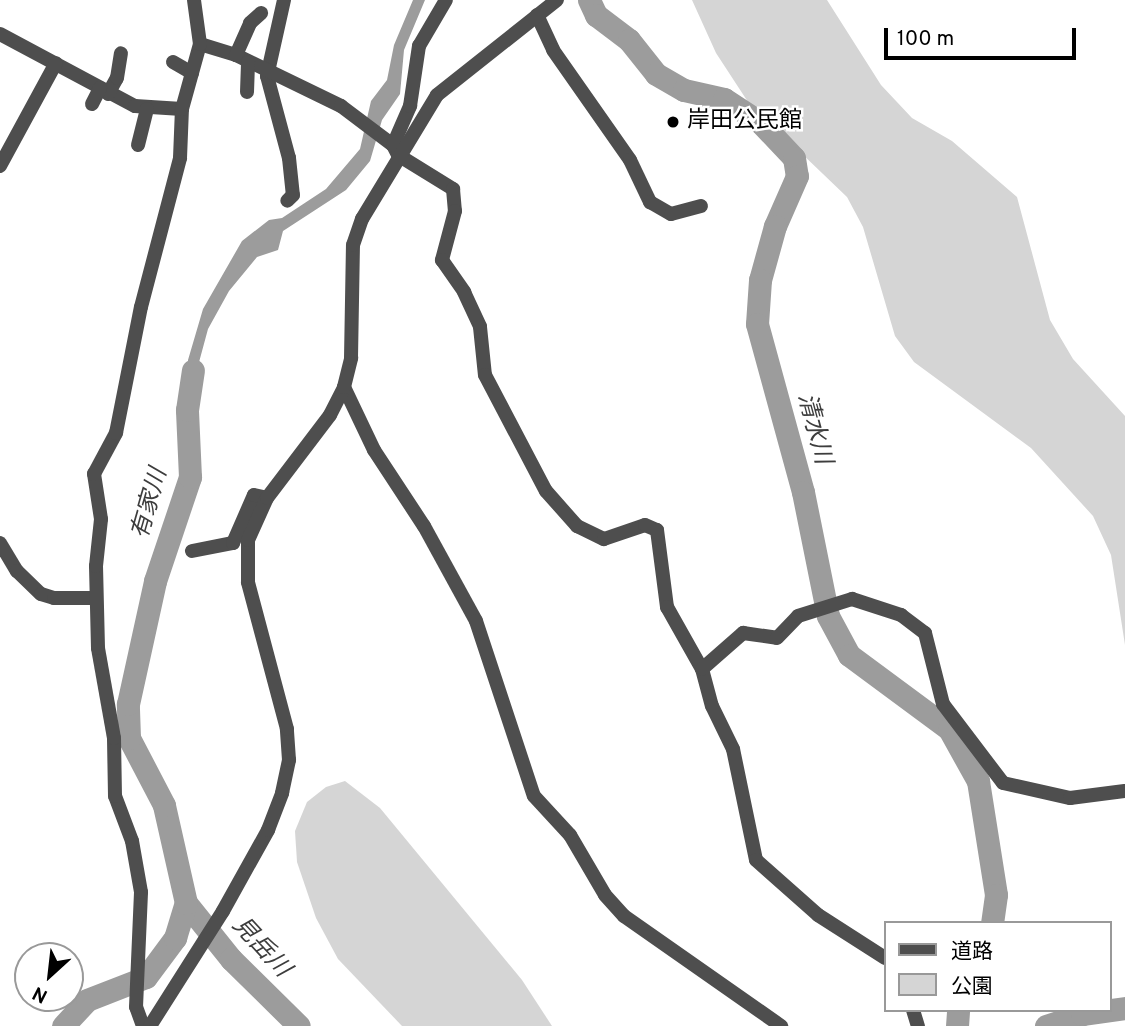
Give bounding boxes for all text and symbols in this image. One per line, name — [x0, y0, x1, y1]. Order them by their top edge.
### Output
scale bar — [887, 14, 1080, 58]
text: 100 m — [897, 26, 954, 53]
place label: 岸田公民館 — [687, 108, 802, 136]
marker: 岸田公民館 — [665, 114, 681, 130]
water label: 清水川 — [790, 390, 836, 468]
water label: 有家川 — [127, 465, 175, 543]
water label: 見岳川 — [225, 912, 295, 984]
legend — [884, 921, 1111, 1012]
text: 道路 — [951, 939, 993, 966]
north arrow — [14, 942, 84, 1012]
text: 公園 — [951, 974, 993, 1001]
text: N — [29, 980, 52, 1008]

